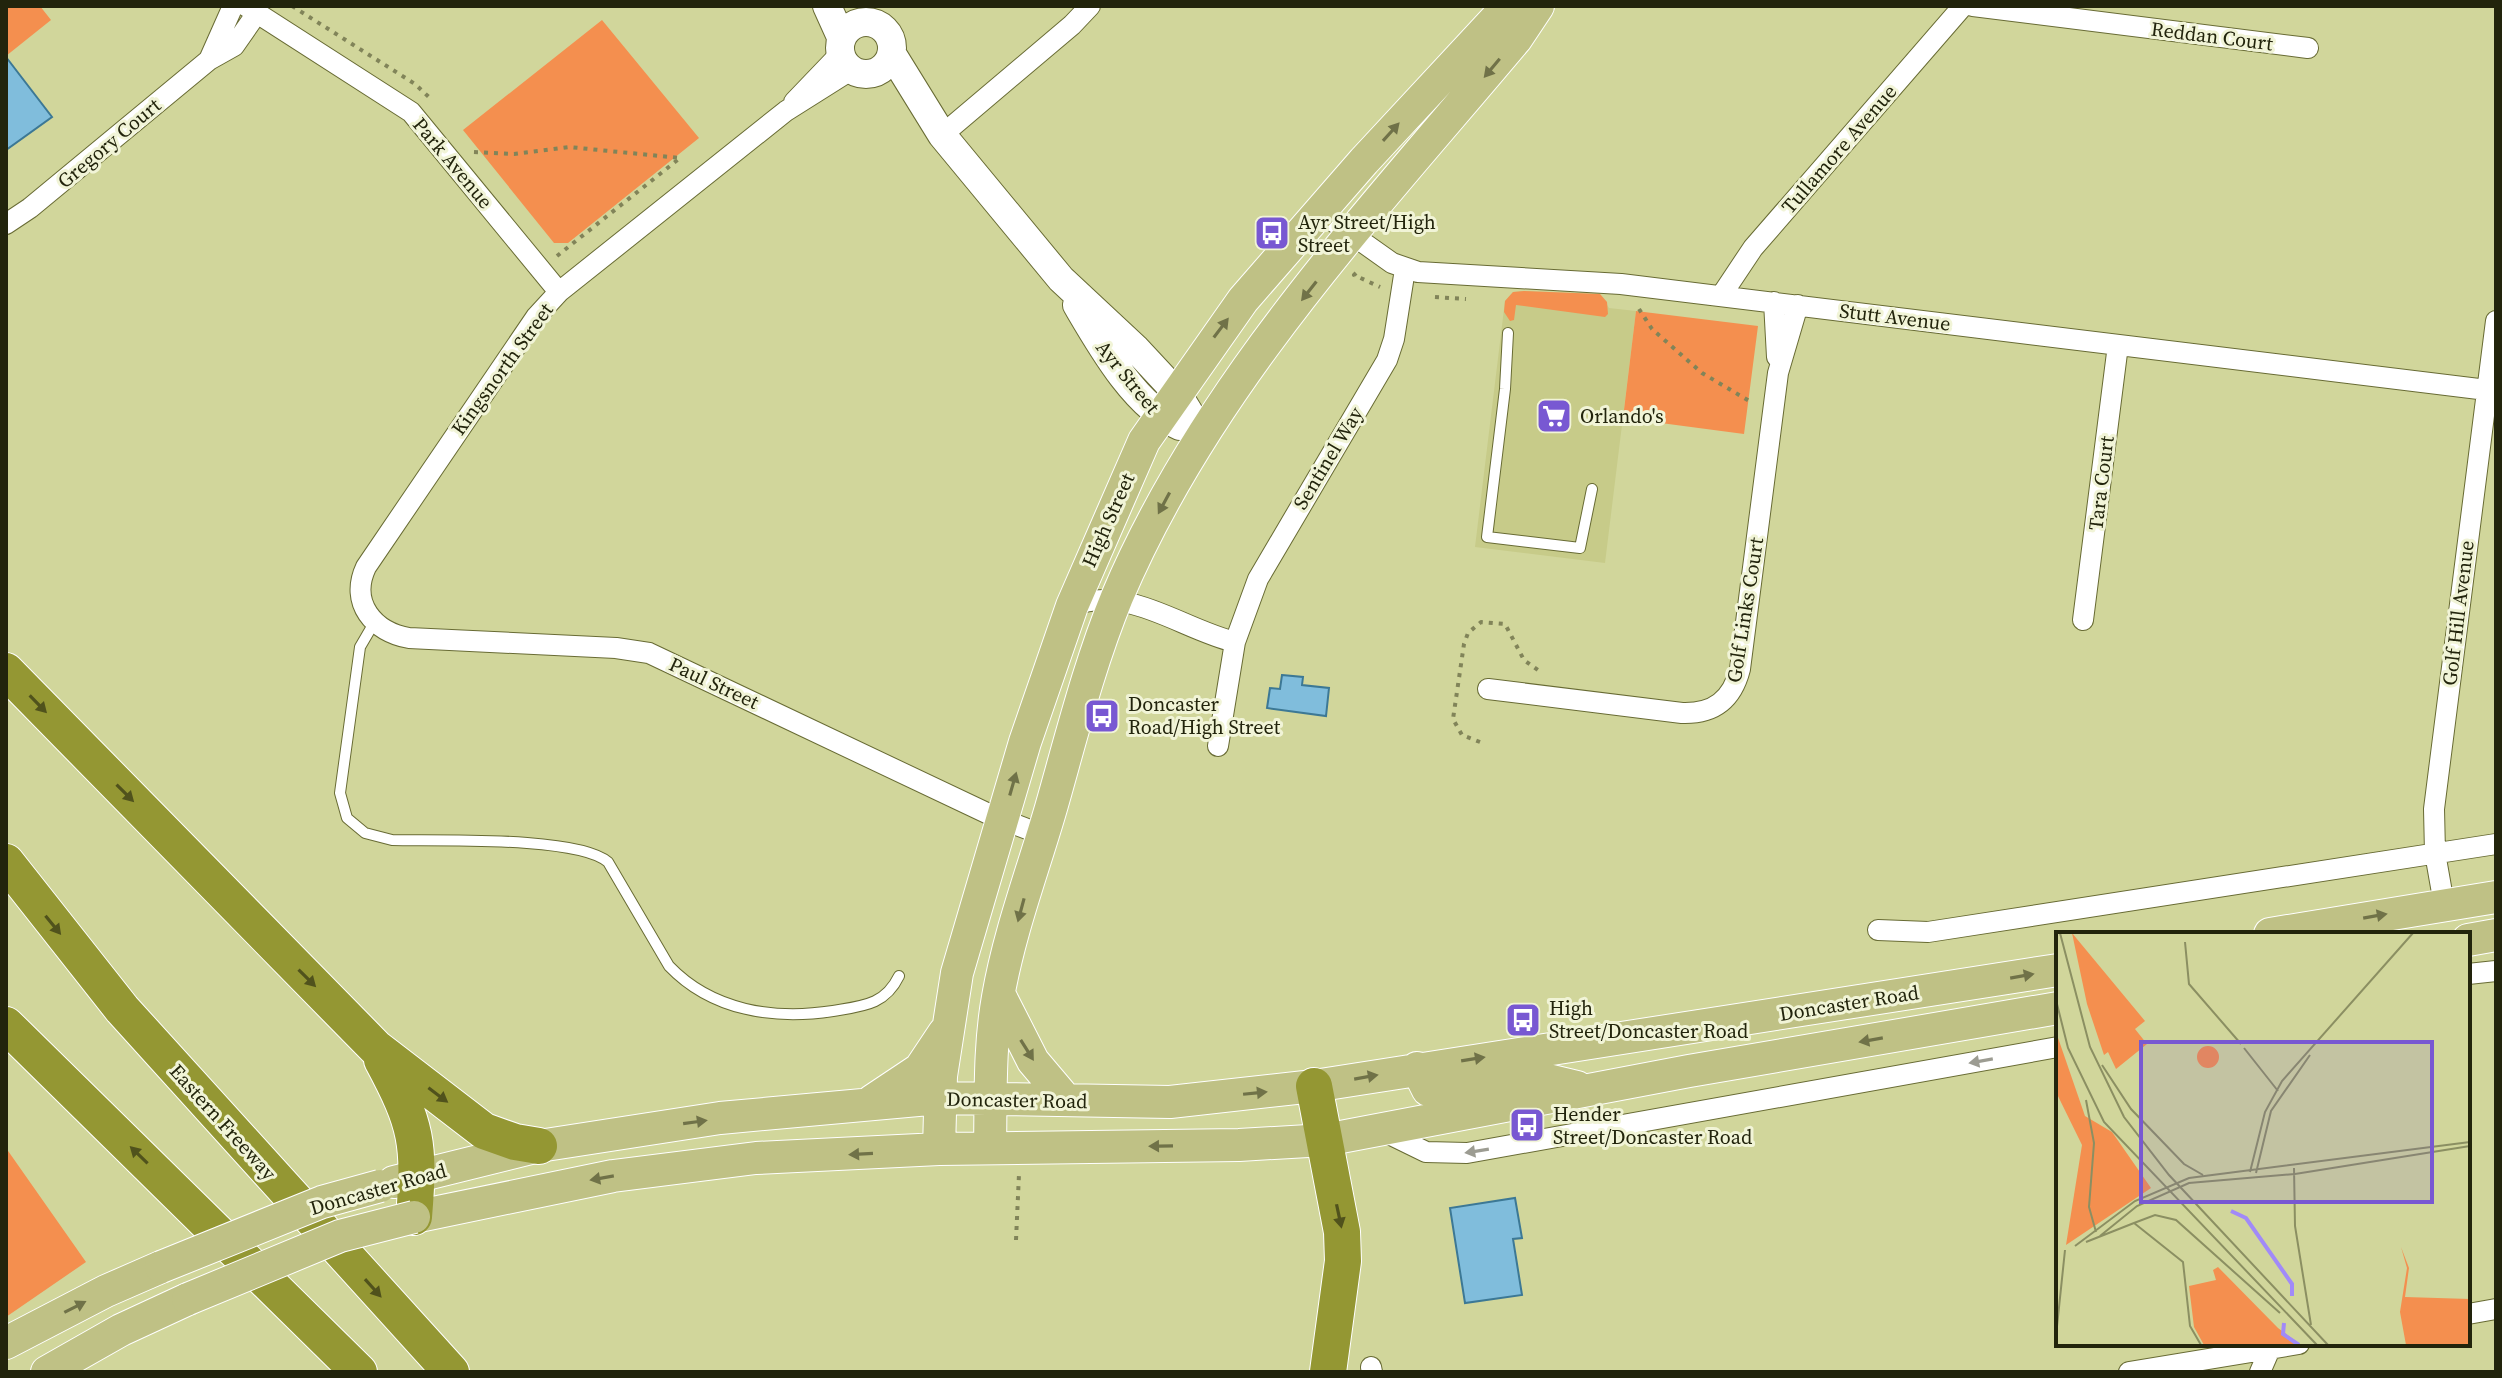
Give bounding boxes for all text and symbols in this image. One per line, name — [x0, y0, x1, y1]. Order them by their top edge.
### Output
street label: Reddan Court — [2149, 15, 2275, 57]
one-way arrow — [1484, 58, 1501, 78]
street label: Tullamore Avenue — [1775, 78, 1903, 220]
street label: Gregory Court — [51, 91, 167, 195]
street label: Park Avenue — [406, 111, 500, 215]
one-way arrow — [1381, 122, 1399, 141]
place label: Ayr Street/High Street — [1298, 208, 1436, 259]
bus stop icon: Ayr Street/High Street — [1253, 214, 1291, 252]
one-way arrow — [1301, 281, 1317, 301]
street label: Stutt Avenue — [1838, 296, 1952, 338]
street label: Kingsnorth Street — [444, 297, 560, 441]
one-way arrow — [1213, 318, 1228, 339]
street label: Ayr Street — [1090, 334, 1167, 420]
supermarket icon: Orlando's — [1535, 397, 1573, 435]
street label: Sentinel Way — [1286, 401, 1370, 515]
place label: Orlando's — [1580, 402, 1664, 430]
street label: Tara Court — [2081, 434, 2121, 532]
street label: High Street — [1075, 468, 1141, 571]
one-way arrow — [1158, 492, 1171, 515]
street label: Golf Links Court — [1720, 535, 1770, 685]
street label: Golf Hill Avenue — [2435, 539, 2481, 687]
street label: Paul Street — [665, 650, 764, 716]
place label: Doncaster Road/High Street — [1128, 690, 1281, 741]
one-way arrow — [28, 694, 47, 713]
bus stop icon: Doncaster Road/High Street — [1083, 697, 1121, 735]
one-way arrow — [1007, 772, 1020, 796]
one-way arrow — [115, 783, 133, 802]
one-way arrow — [1014, 899, 1027, 923]
one-way arrow — [2363, 910, 2388, 922]
one-way arrow — [44, 915, 61, 935]
inset map — [2056, 932, 2470, 1346]
one-way arrow — [297, 968, 316, 987]
one-way arrow — [2010, 970, 2035, 982]
street label: Doncaster Road — [1777, 978, 1922, 1028]
place label: High Street/Doncaster Road — [1549, 994, 1749, 1045]
bus stop icon: High Street/Doncaster Road — [1504, 1001, 1542, 1039]
one-way arrow — [1858, 1034, 1883, 1046]
one-way arrow — [1020, 1039, 1034, 1061]
one-way arrow — [1461, 1053, 1486, 1065]
one-way arrow — [1968, 1055, 1993, 1068]
street label: Eastern Freeway — [163, 1058, 283, 1187]
one-way arrow — [1353, 1071, 1378, 1083]
street label: Doncaster Road — [946, 1085, 1088, 1115]
one-way arrow — [1243, 1086, 1268, 1099]
one-way arrow — [428, 1087, 448, 1103]
place label: Hender Street/Doncaster Road — [1553, 1100, 1753, 1151]
bus stop icon: Hender Street/Doncaster Road — [1508, 1106, 1546, 1144]
one-way arrow — [683, 1115, 708, 1127]
one-way arrow — [1148, 1140, 1173, 1152]
one-way arrow — [1464, 1145, 1489, 1157]
one-way arrow — [130, 1146, 149, 1164]
one-way arrow — [848, 1148, 873, 1161]
street label: Doncaster Road — [306, 1156, 450, 1222]
one-way arrow — [589, 1173, 614, 1185]
one-way arrow — [1333, 1204, 1346, 1229]
one-way arrow — [363, 1278, 381, 1297]
one-way arrow — [64, 1300, 86, 1314]

